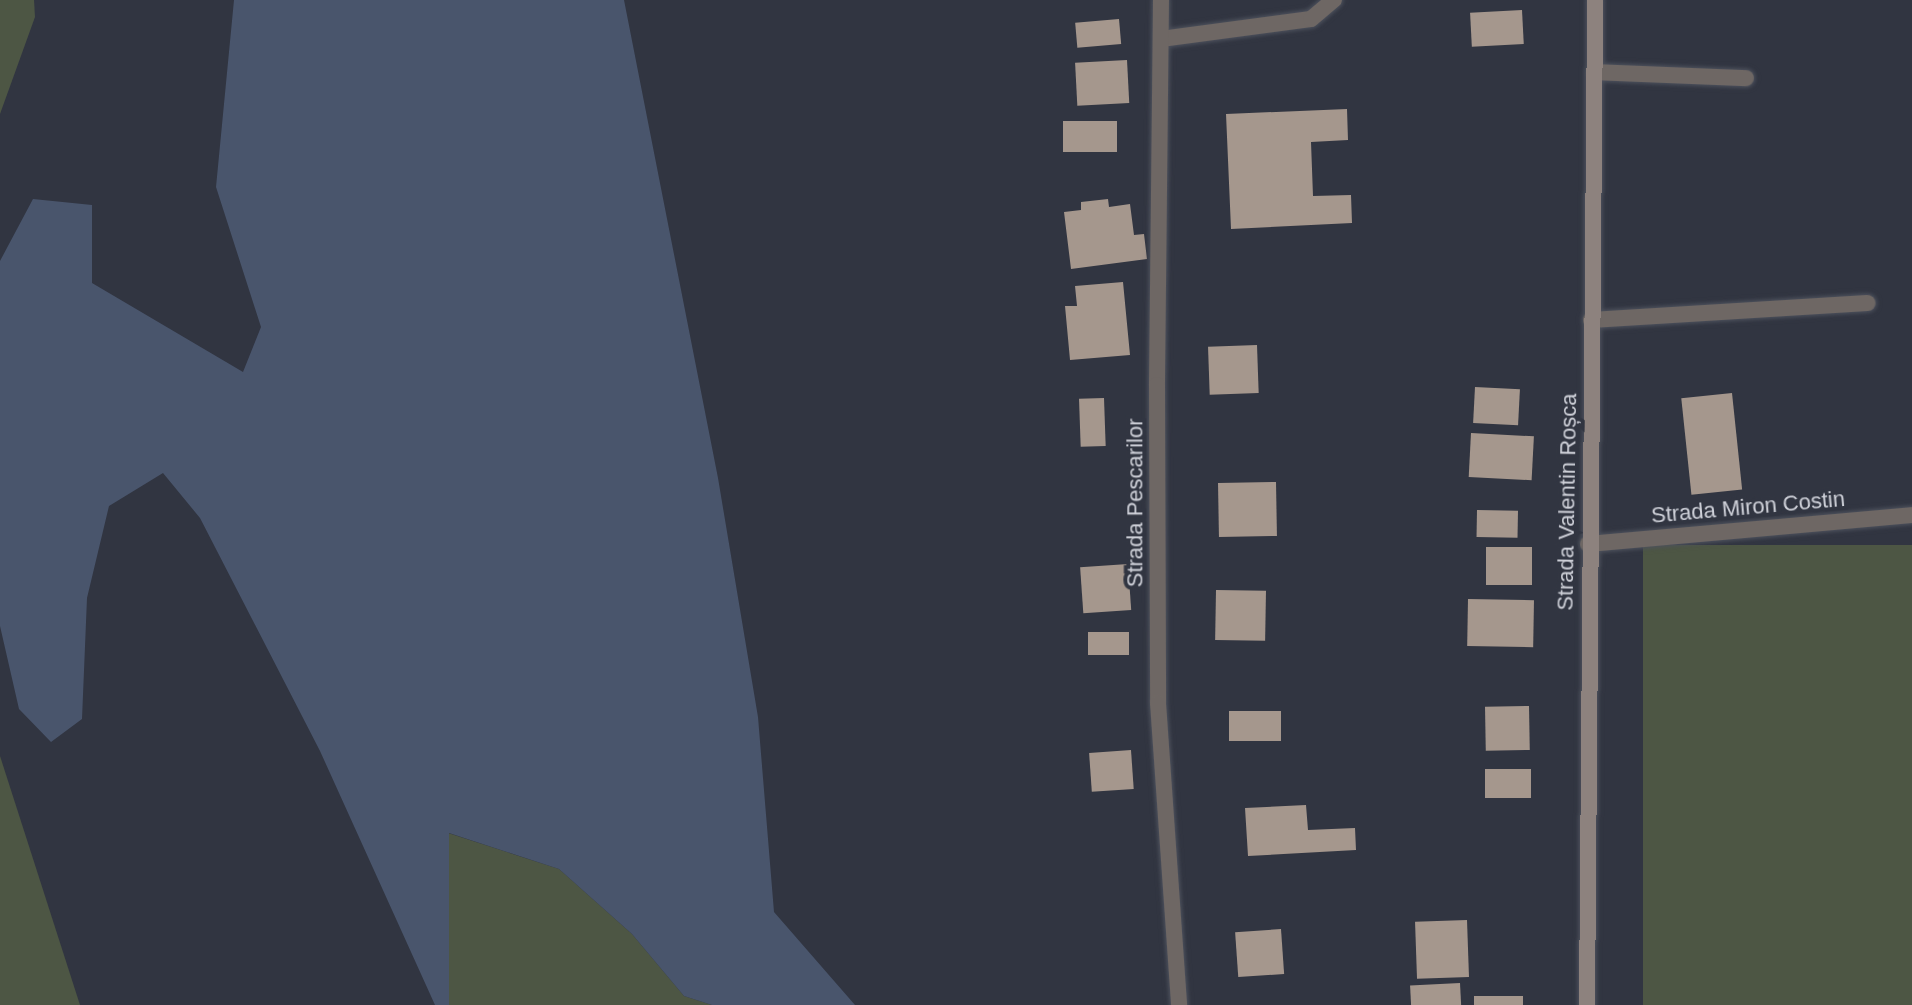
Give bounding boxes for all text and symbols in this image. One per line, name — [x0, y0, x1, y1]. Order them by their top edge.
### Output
street label: Strada Valentin Roșca — [1552, 393, 1582, 611]
street label: Strada Pescarilor — [1122, 419, 1148, 587]
street label: Strada Miron Costin — [1650, 485, 1846, 529]

